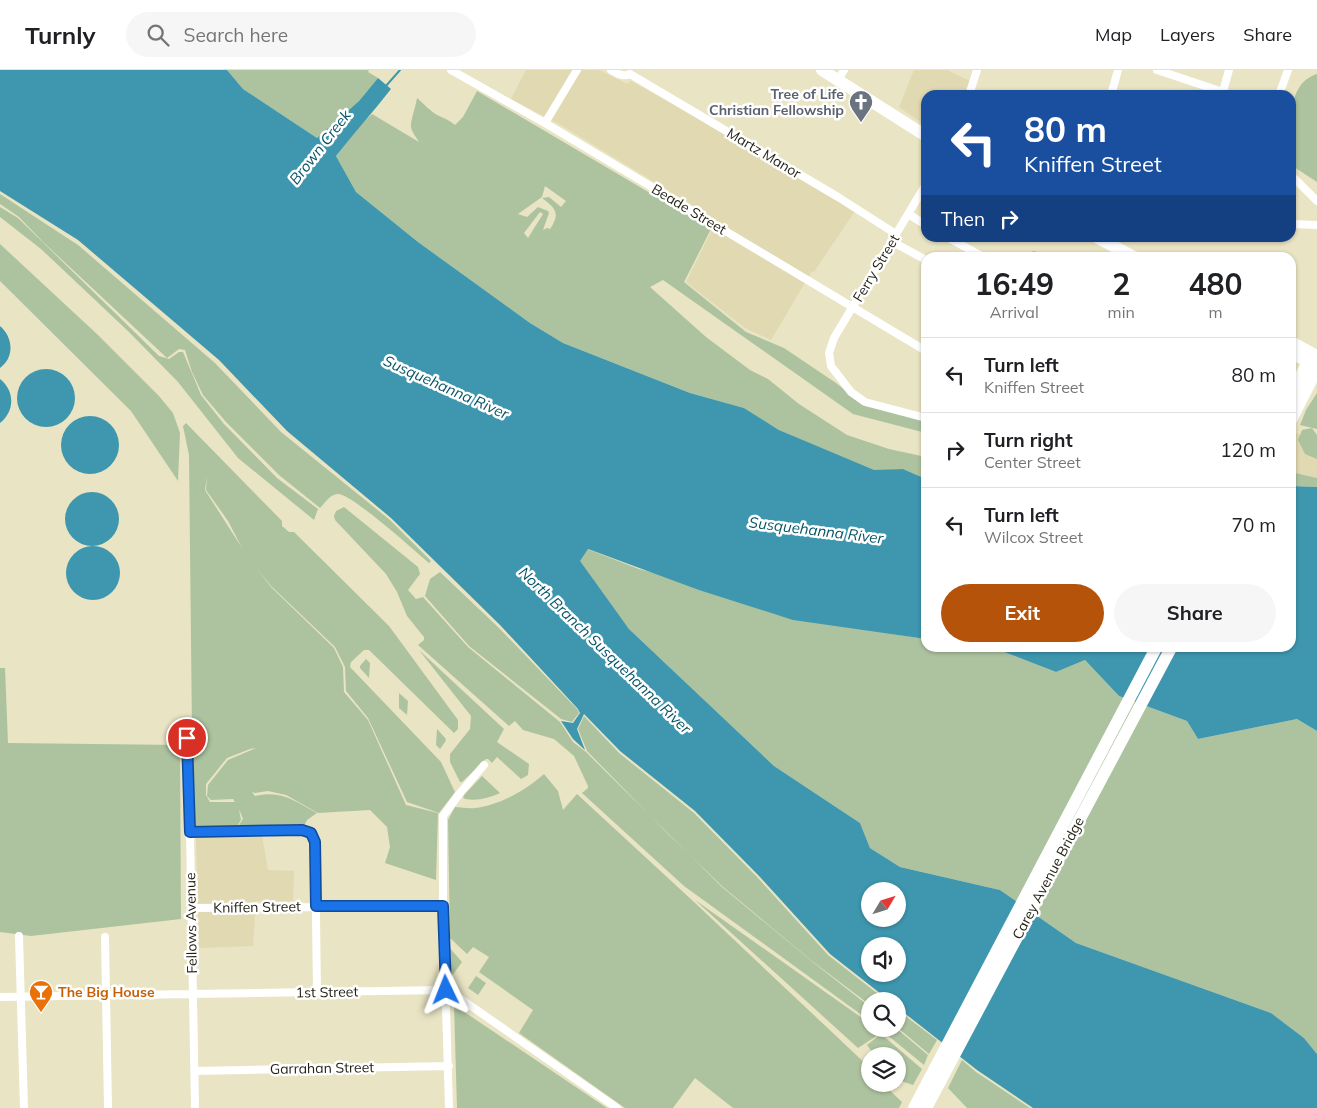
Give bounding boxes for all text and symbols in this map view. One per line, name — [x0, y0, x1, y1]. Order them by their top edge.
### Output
search box — [126, 12, 476, 57]
text: Turnly — [25, 20, 96, 50]
icon: search — [144, 21, 172, 49]
text: Search here — [184, 23, 288, 47]
text: Map — [1095, 23, 1132, 46]
text: Layers — [1160, 23, 1215, 46]
text: Share — [1243, 23, 1292, 46]
place label: Tree of Life Christian Fellowship — [709, 85, 844, 119]
church icon: Tree of Life Christian Fellowship — [848, 89, 874, 123]
water label: Brown Creek — [285, 105, 356, 188]
text: 80 m — [1024, 107, 1107, 151]
icon: left — [941, 110, 1006, 175]
street label: Martz Manor — [724, 124, 805, 183]
text: Kniffen Street — [1024, 150, 1162, 178]
street label: Beade Street — [648, 180, 730, 238]
icon: right — [995, 205, 1023, 233]
text: Then — [941, 207, 985, 231]
street label: Ferry Street — [849, 231, 903, 305]
text: 16:49 — [975, 265, 1054, 303]
text: 2 — [1112, 265, 1130, 303]
text: 480 — [1188, 265, 1242, 303]
text: Arrival — [990, 302, 1039, 322]
text: min — [1108, 302, 1135, 322]
text: m — [1208, 302, 1222, 322]
water label: Susquehanna River — [380, 351, 512, 423]
text: Turn left — [984, 353, 1059, 377]
icon: left — [941, 361, 969, 389]
text: 80 m — [1232, 363, 1276, 387]
text: Kniffen Street — [984, 377, 1084, 397]
text: Turn right — [984, 428, 1073, 452]
icon: right — [941, 436, 969, 464]
text: 120 m — [1220, 438, 1276, 462]
text: Center Street — [984, 452, 1081, 472]
text: Turn left — [984, 503, 1059, 527]
icon: left — [941, 511, 969, 539]
water label: Susquehanna River — [748, 512, 885, 548]
text: 70 m — [1232, 513, 1276, 537]
text: Wilcox Street — [984, 527, 1083, 547]
water label: North Branch Susquehanna River — [515, 563, 695, 738]
button: Exit — [941, 584, 1104, 642]
button: Share — [1114, 584, 1276, 642]
pin — [166, 717, 208, 759]
icon: arrive — [173, 724, 201, 752]
street label: Carey Avenue Bridge — [1008, 814, 1088, 942]
street label: Fellows Avenue — [181, 872, 201, 974]
north arrow — [861, 882, 906, 928]
map controls — [861, 882, 906, 1092]
street label: Kniffen Street — [213, 897, 301, 917]
button: sound — [861, 937, 906, 982]
position arrow — [419, 963, 471, 1015]
bar icon: The Big House — [28, 979, 54, 1013]
street label: 1st Street — [296, 982, 359, 1002]
place label: The Big House — [58, 983, 155, 1001]
button: search — [861, 992, 906, 1037]
button: layers — [861, 1047, 906, 1092]
street label: Garrahan Street — [270, 1058, 374, 1078]

